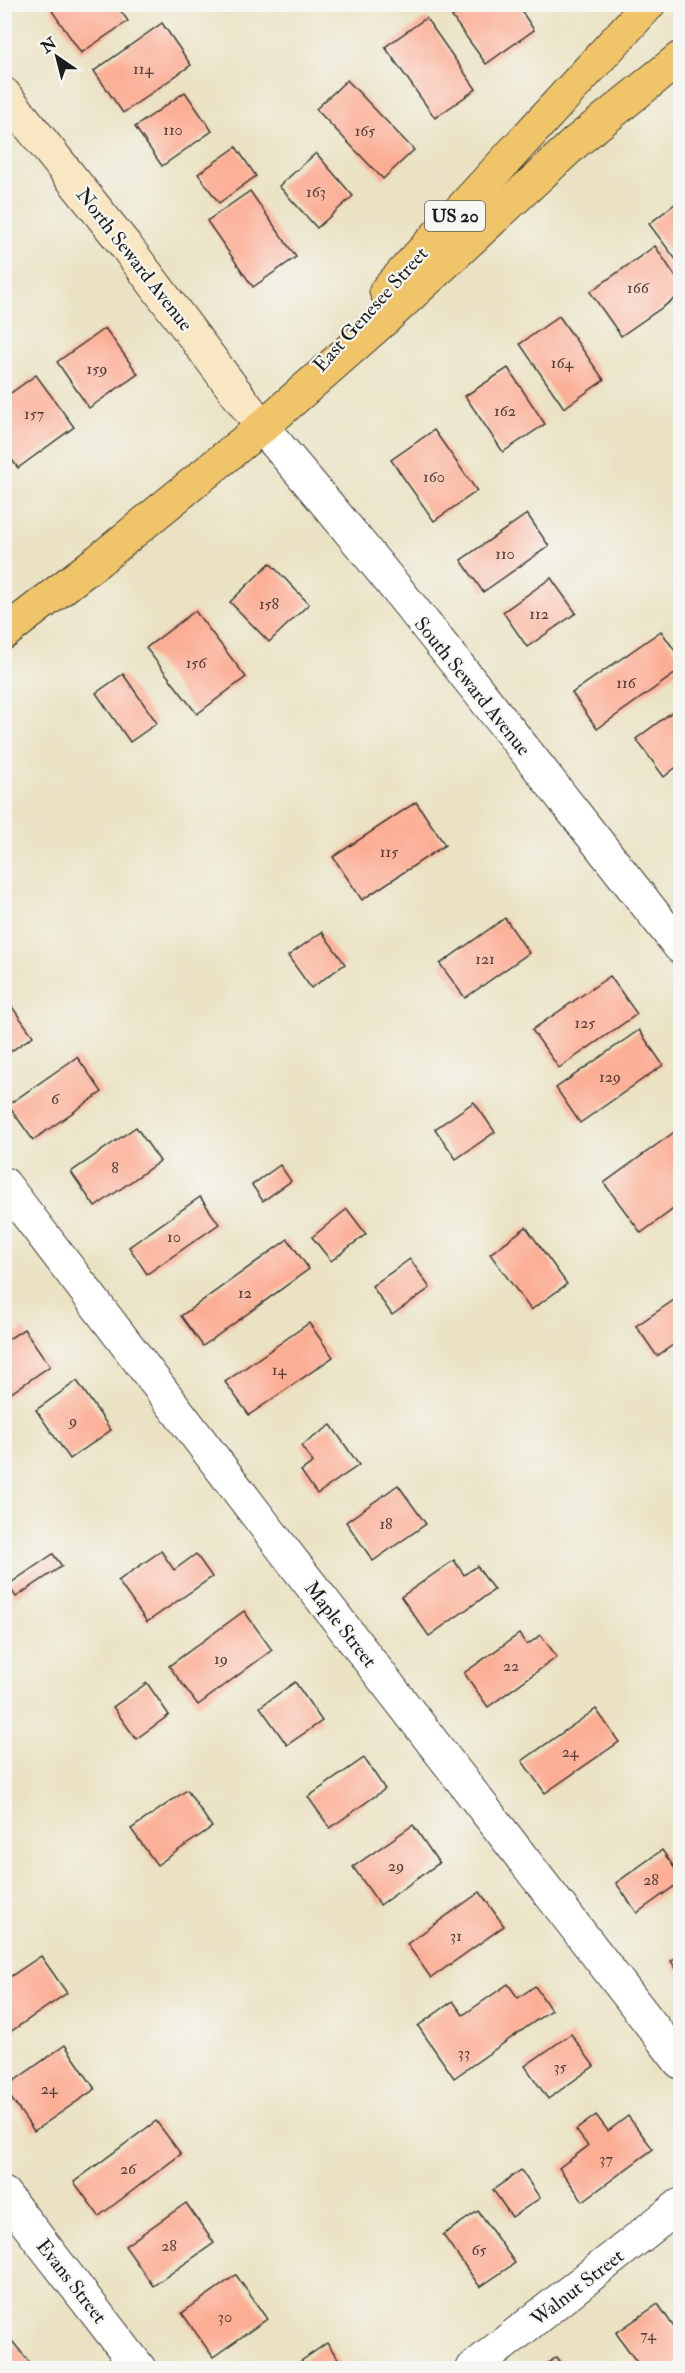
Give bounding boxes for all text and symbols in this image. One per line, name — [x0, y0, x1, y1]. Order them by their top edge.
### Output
north arrow — [27, 27, 87, 87]
text: N — [37, 33, 61, 58]
house number: 114 — [133, 59, 154, 79]
house number: 110 — [163, 120, 183, 140]
house number: 165 — [355, 121, 375, 141]
house number: 163 — [306, 182, 326, 202]
street label: North Seward Avenue — [71, 183, 198, 336]
road number: US 20 — [425, 201, 485, 231]
street label: East Genesee Street — [308, 241, 434, 377]
house number: 166 — [627, 278, 650, 298]
house number: 164 — [551, 353, 575, 373]
house number: 159 — [87, 359, 107, 379]
house number: 162 — [494, 401, 516, 421]
house number: 157 — [24, 404, 45, 424]
house number: 160 — [423, 467, 445, 487]
house number: 110 — [495, 544, 515, 564]
house number: 158 — [259, 594, 280, 614]
house number: 112 — [529, 604, 549, 624]
street label: South Seward Avenue — [409, 612, 536, 761]
house number: 156 — [186, 653, 207, 673]
house number: 116 — [616, 673, 637, 693]
house number: 115 — [380, 842, 398, 862]
house number: 121 — [475, 949, 495, 969]
house number: 125 — [575, 1013, 595, 1033]
house number: 129 — [599, 1067, 621, 1087]
house number: 6 — [51, 1089, 60, 1109]
house number: 8 — [111, 1158, 119, 1178]
house number: 10 — [167, 1227, 181, 1247]
house number: 12 — [238, 1283, 252, 1303]
house number: 14 — [272, 1360, 288, 1380]
house number: 9 — [68, 1411, 77, 1431]
house number: 18 — [379, 1514, 393, 1534]
street label: Maple Street — [298, 1576, 383, 1674]
house number: 19 — [214, 1649, 228, 1669]
house number: 22 — [503, 1656, 519, 1676]
house number: 24 — [562, 1742, 580, 1762]
house number: 29 — [388, 1856, 404, 1876]
house number: 28 — [643, 1870, 659, 1890]
house number: 31 — [450, 1926, 462, 1946]
house number: 33 — [458, 2043, 470, 2063]
house number: 35 — [553, 2057, 567, 2077]
house number: 24 — [41, 2079, 59, 2099]
house number: 37 — [599, 2149, 613, 2169]
house number: 26 — [120, 2159, 137, 2179]
street label: Evans Street — [31, 2234, 113, 2329]
house number: 28 — [161, 2236, 177, 2256]
house number: 65 — [471, 2240, 487, 2260]
street label: Walnut Street — [525, 2243, 629, 2332]
house number: 30 — [218, 2307, 232, 2327]
house number: 74 — [640, 2325, 657, 2345]

